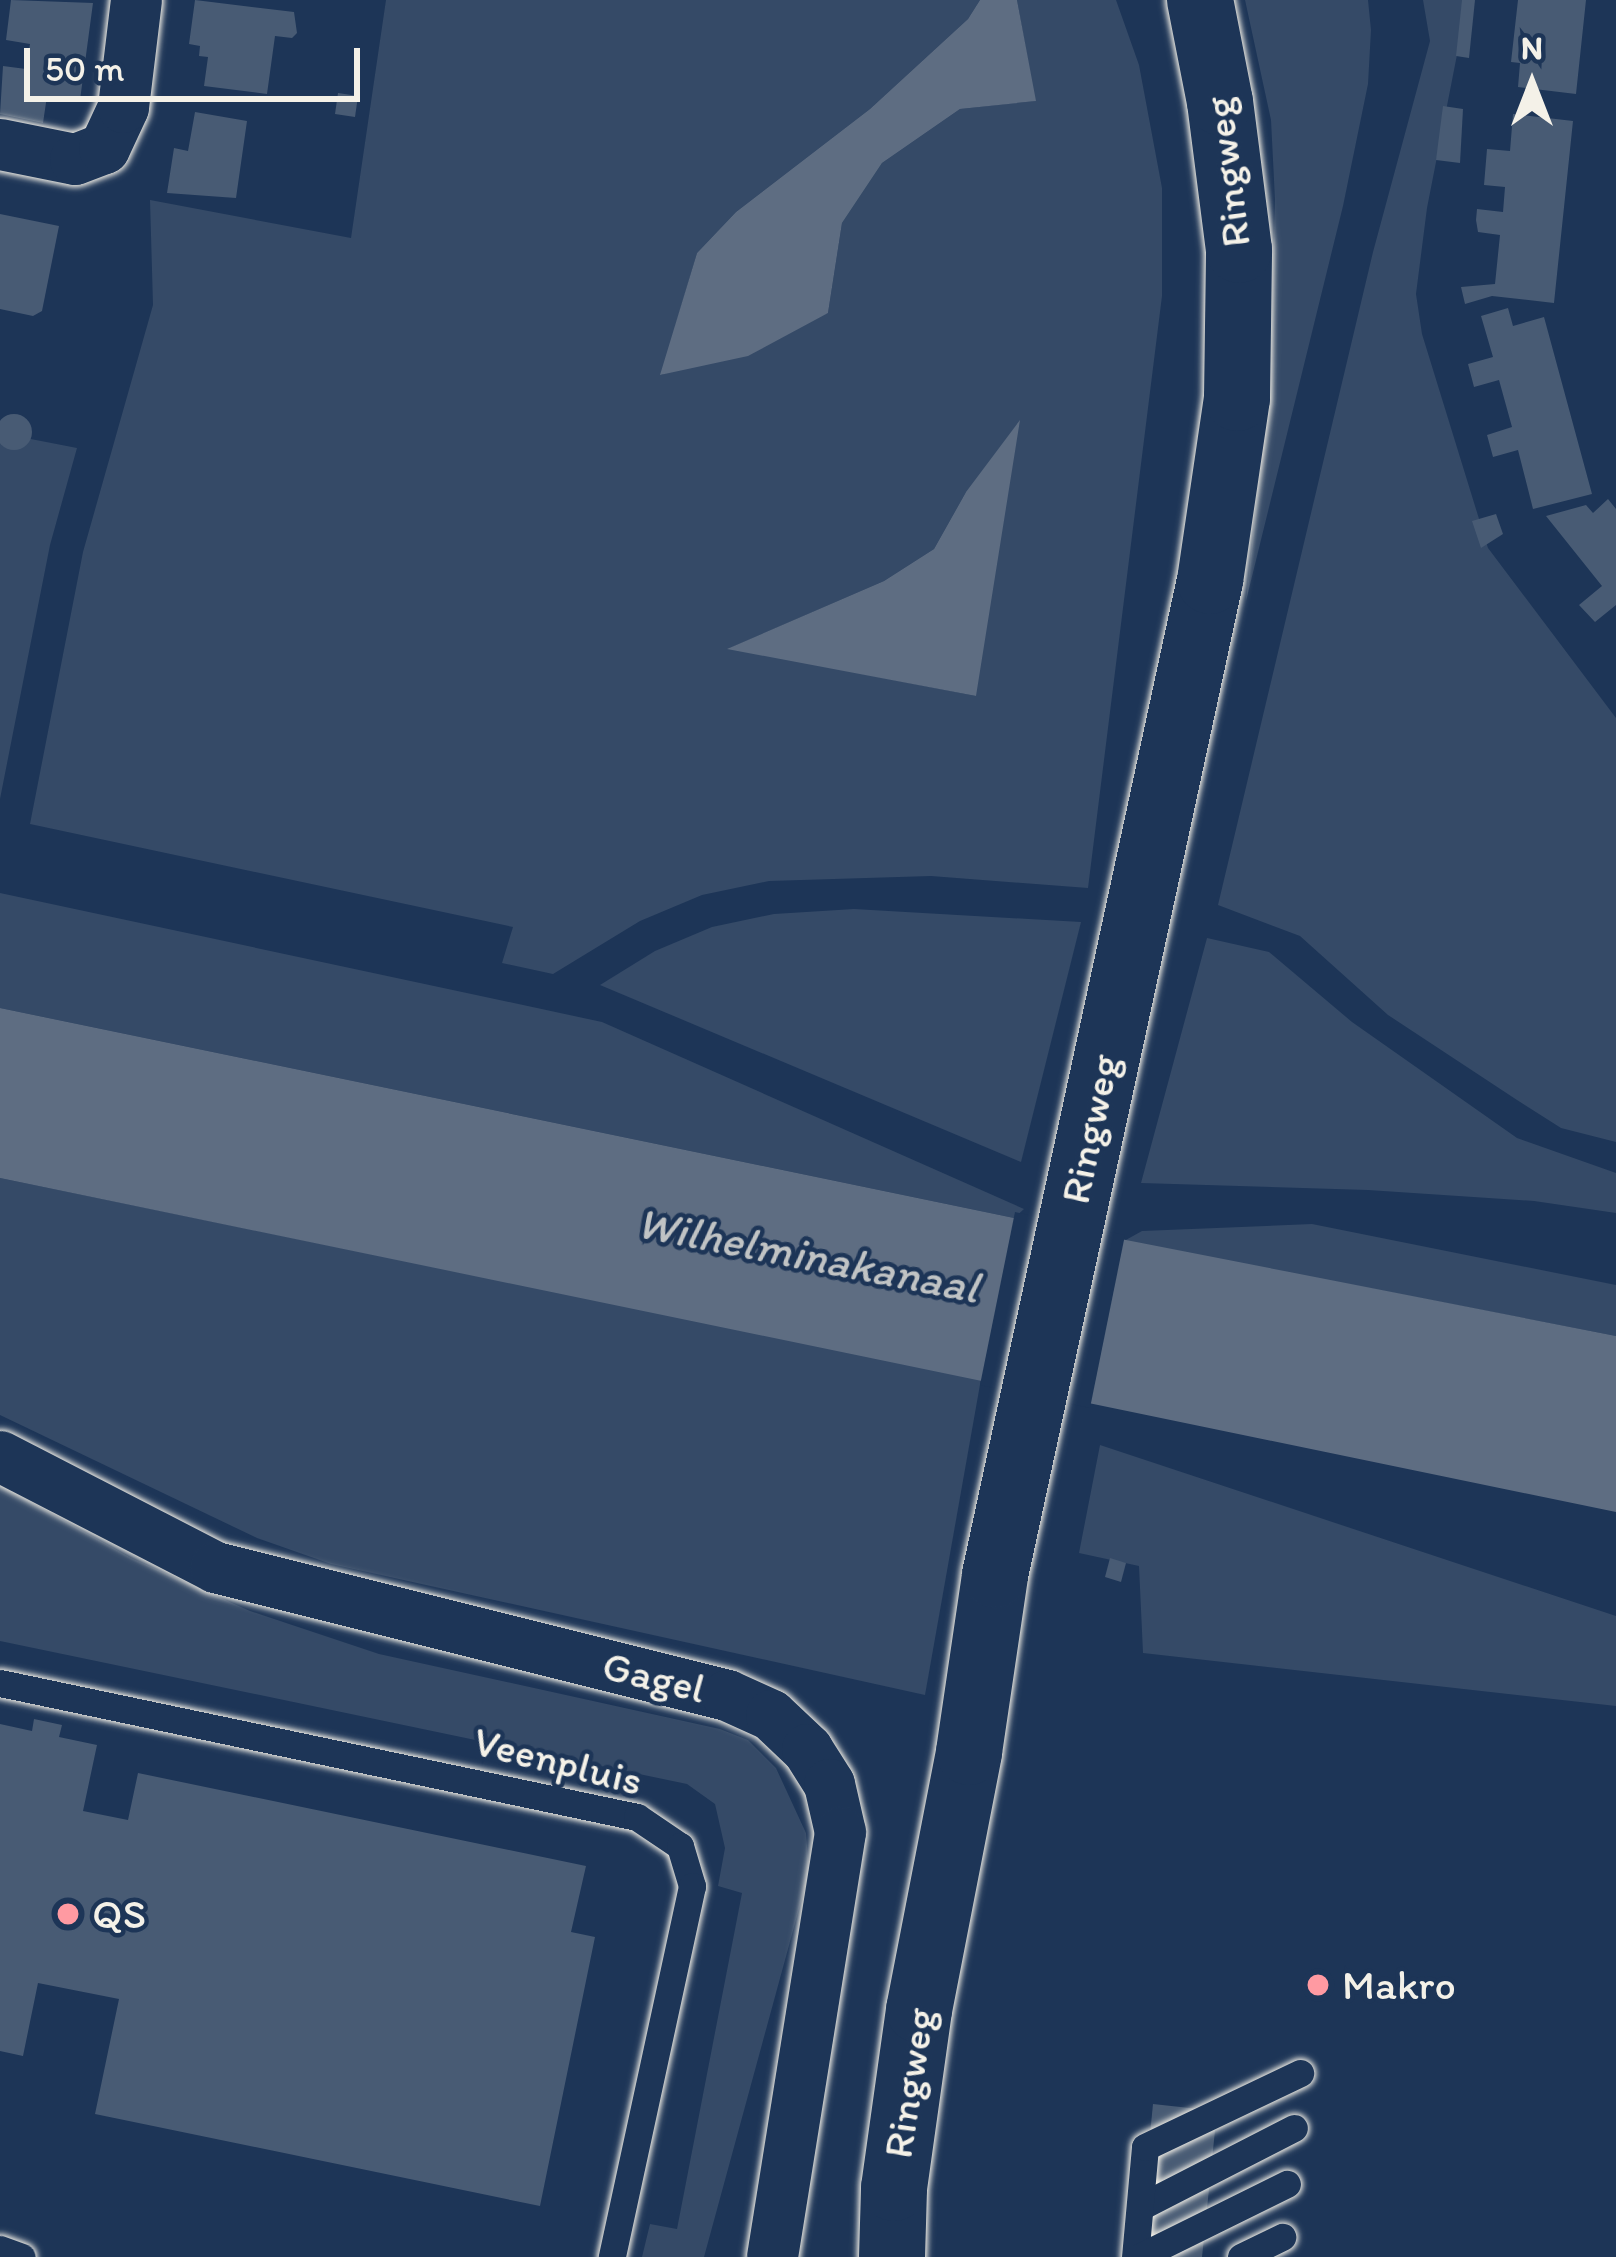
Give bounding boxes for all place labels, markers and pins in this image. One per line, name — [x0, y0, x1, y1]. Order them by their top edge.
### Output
place label: QS — [92, 1889, 146, 1939]
marker: QS — [55, 1901, 81, 1927]
place label: Makro — [1342, 1960, 1456, 2010]
marker: Makro — [1305, 1972, 1331, 1998]

